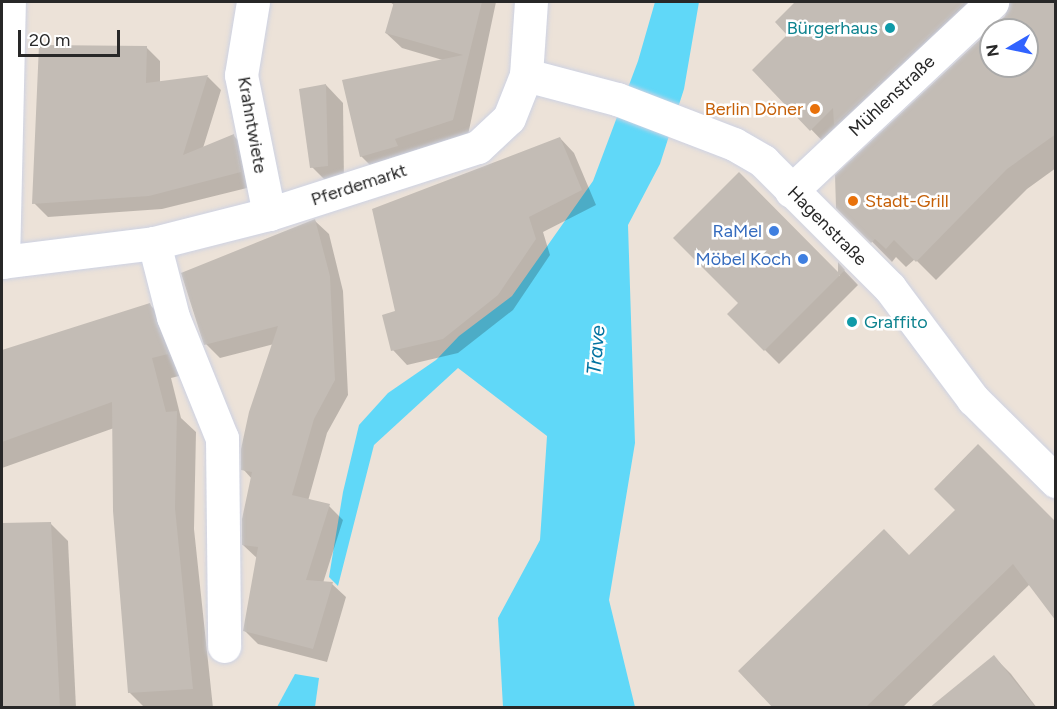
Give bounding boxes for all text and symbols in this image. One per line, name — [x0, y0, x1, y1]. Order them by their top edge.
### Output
place label: Bürgerhaus — [787, 17, 878, 39]
scale bar — [21, 18, 123, 56]
north arrow — [979, 18, 1039, 78]
marker: Bürgerhaus — [883, 21, 897, 35]
text: 20 m — [29, 29, 70, 51]
text: N — [982, 43, 1003, 58]
street label: Mühlenstraße — [845, 51, 939, 141]
street label: Krahntwiete — [233, 75, 271, 175]
place label: Berlin Döner — [705, 98, 803, 120]
marker: Berlin Döner — [808, 102, 822, 116]
street label: Pferdemarkt — [308, 159, 410, 211]
street label: Hagenstraße — [783, 182, 871, 270]
place label: Stadt-Grill — [865, 190, 949, 212]
marker: Stadt-Grill — [846, 194, 860, 208]
place label: RaMel — [713, 220, 762, 242]
marker: RaMel — [767, 224, 781, 238]
place label: Möbel Koch — [695, 248, 791, 270]
marker: Möbel Koch — [796, 252, 810, 266]
place label: Graffito — [864, 311, 928, 333]
marker: Graffito — [845, 315, 859, 329]
water label: Trave — [582, 324, 610, 376]

